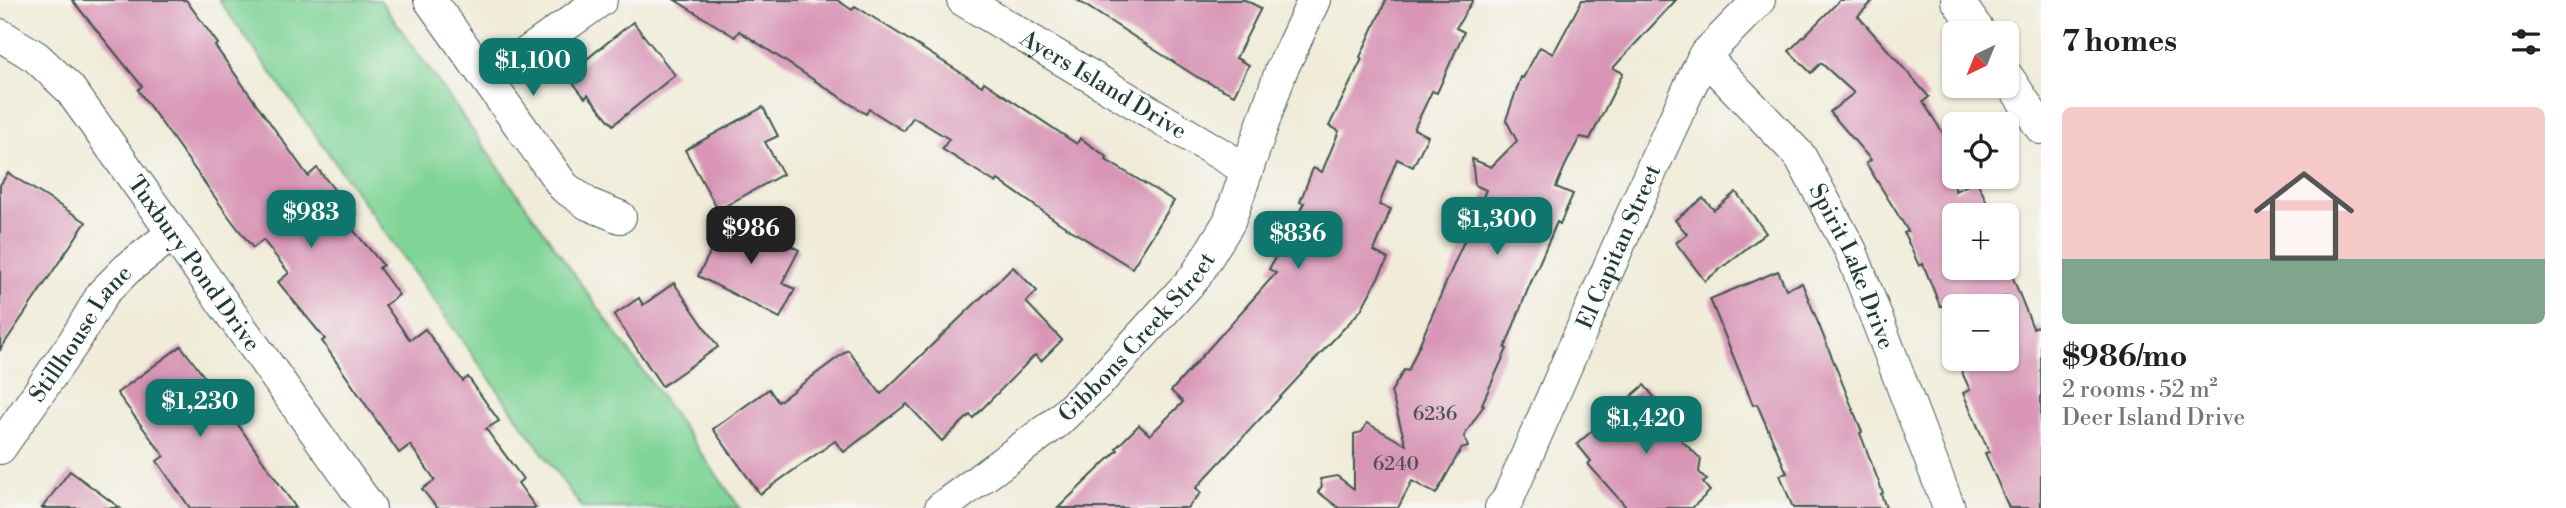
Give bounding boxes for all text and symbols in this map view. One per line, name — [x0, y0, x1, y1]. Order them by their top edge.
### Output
north arrow — [1942, 21, 2020, 98]
map controls — [1942, 21, 2019, 371]
text: 7 homes — [2062, 23, 2177, 61]
icon: filters — [2507, 23, 2545, 61]
street label: Ayers Island Drive — [1014, 24, 1192, 146]
pin: $1,100 — [476, 38, 590, 98]
text: $1,100 — [495, 47, 571, 75]
button: locate — [1942, 112, 2019, 189]
icon: home — [2241, 153, 2367, 279]
street label: El Capitan Street — [1571, 160, 1667, 333]
street label: Tuxbury Pond Drive — [121, 171, 266, 357]
street label: Spirit Lake Drive — [1802, 179, 1900, 353]
pin: $983 — [270, 190, 352, 250]
pin: $1,300 — [1440, 198, 1554, 257]
text: $983 — [283, 199, 339, 227]
button: + — [1942, 203, 2019, 280]
pin: $986 — [710, 206, 792, 266]
text: $1,300 — [1457, 206, 1537, 234]
pin: $836 — [1257, 212, 1339, 271]
text: $986 — [722, 215, 780, 243]
text: $836 — [1270, 220, 1326, 248]
street label: Gibbons Creek Street — [1053, 248, 1222, 428]
street label: Stillhouse Lane — [23, 260, 138, 408]
button: − — [1942, 294, 2019, 371]
text: $986/mo — [2062, 338, 2187, 376]
text: 2 rooms · 52 m² — [2062, 376, 2218, 404]
pin: $1,230 — [143, 380, 257, 439]
text: $1,230 — [161, 388, 239, 416]
pin: $1,420 — [1589, 396, 1703, 456]
house number: 6236 — [1413, 402, 1457, 426]
text: Deer Island Drive — [2062, 404, 2245, 432]
text: $1,420 — [1607, 405, 1685, 433]
house number: 6240 — [1373, 452, 1419, 476]

